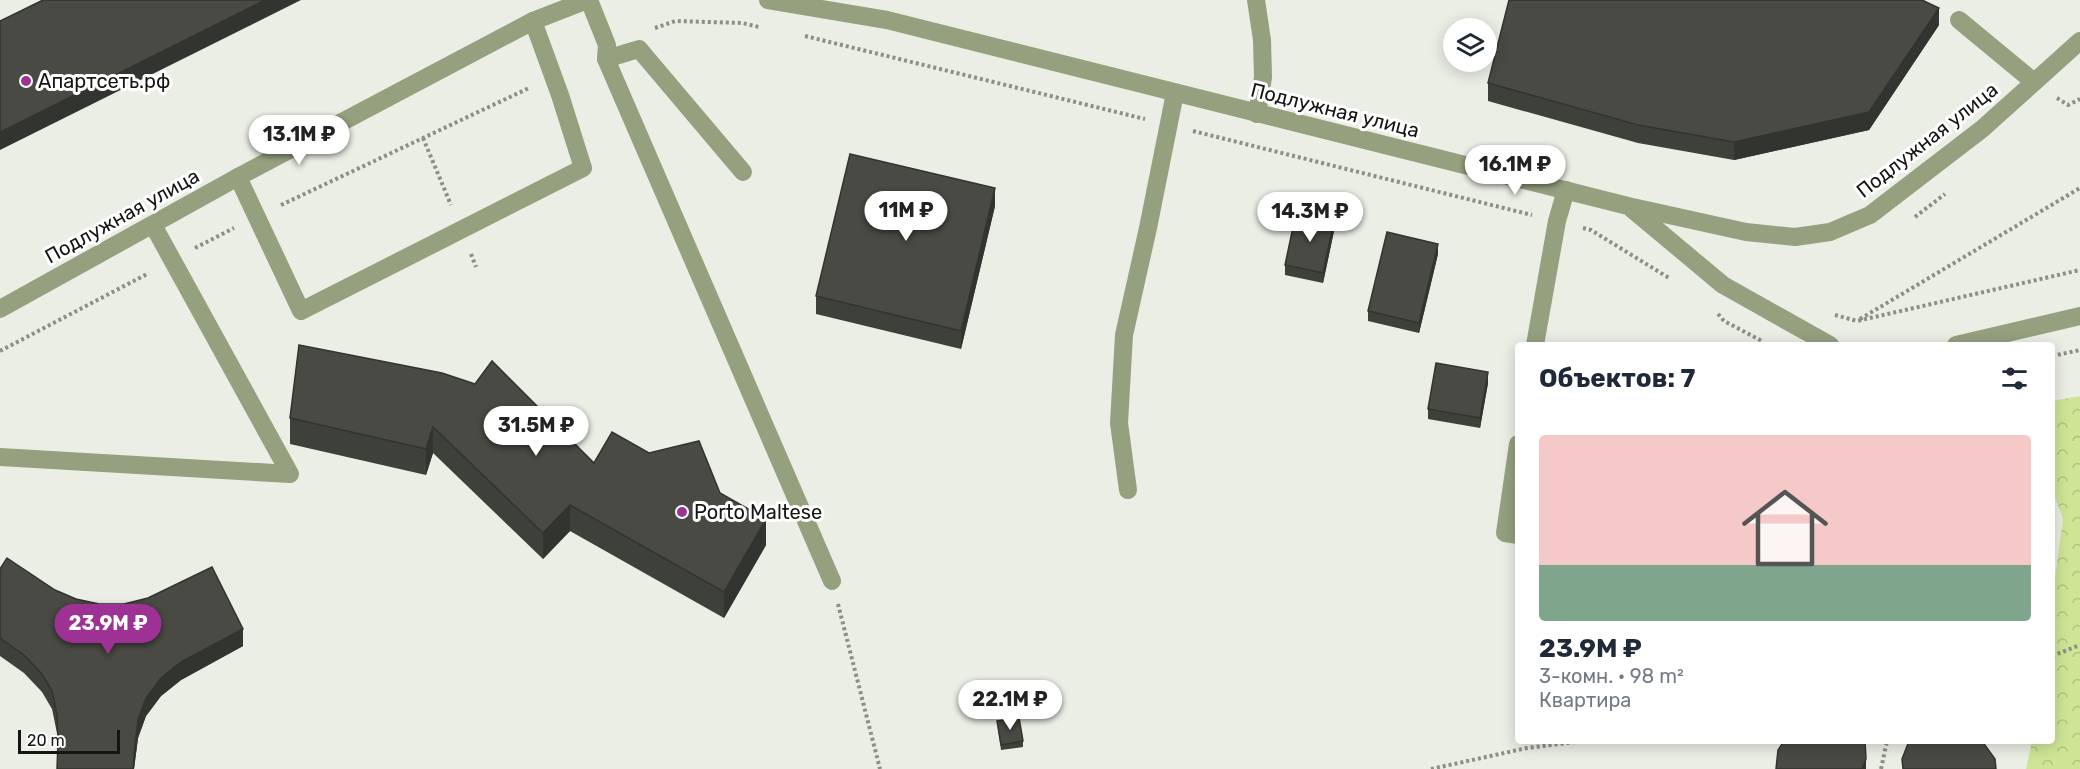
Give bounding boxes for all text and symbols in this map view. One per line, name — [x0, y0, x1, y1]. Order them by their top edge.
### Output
map controls — [1443, 18, 1497, 72]
button: layers — [1443, 18, 1497, 72]
place label: Апартсеть.рф — [38, 69, 170, 93]
marker: Апартсеть.рф — [19, 74, 33, 88]
street label: Подлужная улица — [1248, 77, 1422, 143]
street label: Подлужная улица — [1852, 77, 2002, 203]
pin: 13.1M ₽ — [244, 115, 354, 166]
text: 13.1M ₽ — [263, 122, 335, 146]
pin: 16.1M ₽ — [1460, 145, 1570, 196]
text: 16.1M ₽ — [1479, 152, 1551, 176]
street label: Подлужная улица — [41, 164, 203, 268]
pin: 11M ₽ — [864, 191, 948, 242]
pin: 14.3M ₽ — [1255, 192, 1365, 243]
text: 11M ₽ — [878, 198, 934, 222]
text: 14.3M ₽ — [1271, 199, 1349, 223]
icon: filters — [1998, 362, 2031, 395]
text: Объектов: 7 — [1539, 363, 1695, 394]
pin: 31.5M ₽ — [481, 406, 591, 457]
text: 31.5M ₽ — [498, 413, 574, 437]
icon: home — [1731, 474, 1839, 582]
place label: Porto Maltese — [694, 500, 822, 524]
marker: Porto Maltese — [675, 505, 689, 519]
pin: 23.9M ₽ — [53, 604, 163, 655]
text: 23.9M ₽ — [68, 611, 148, 635]
text: 23.9M ₽ — [1539, 633, 1642, 664]
text: 3-комн. · 98 m² — [1539, 664, 1684, 688]
pin: 22.1M ₽ — [955, 680, 1065, 731]
text: 22.1M ₽ — [972, 687, 1048, 711]
text: Квартира — [1539, 688, 1631, 712]
scale bar — [18, 727, 120, 754]
text: 20 m — [27, 731, 65, 750]

